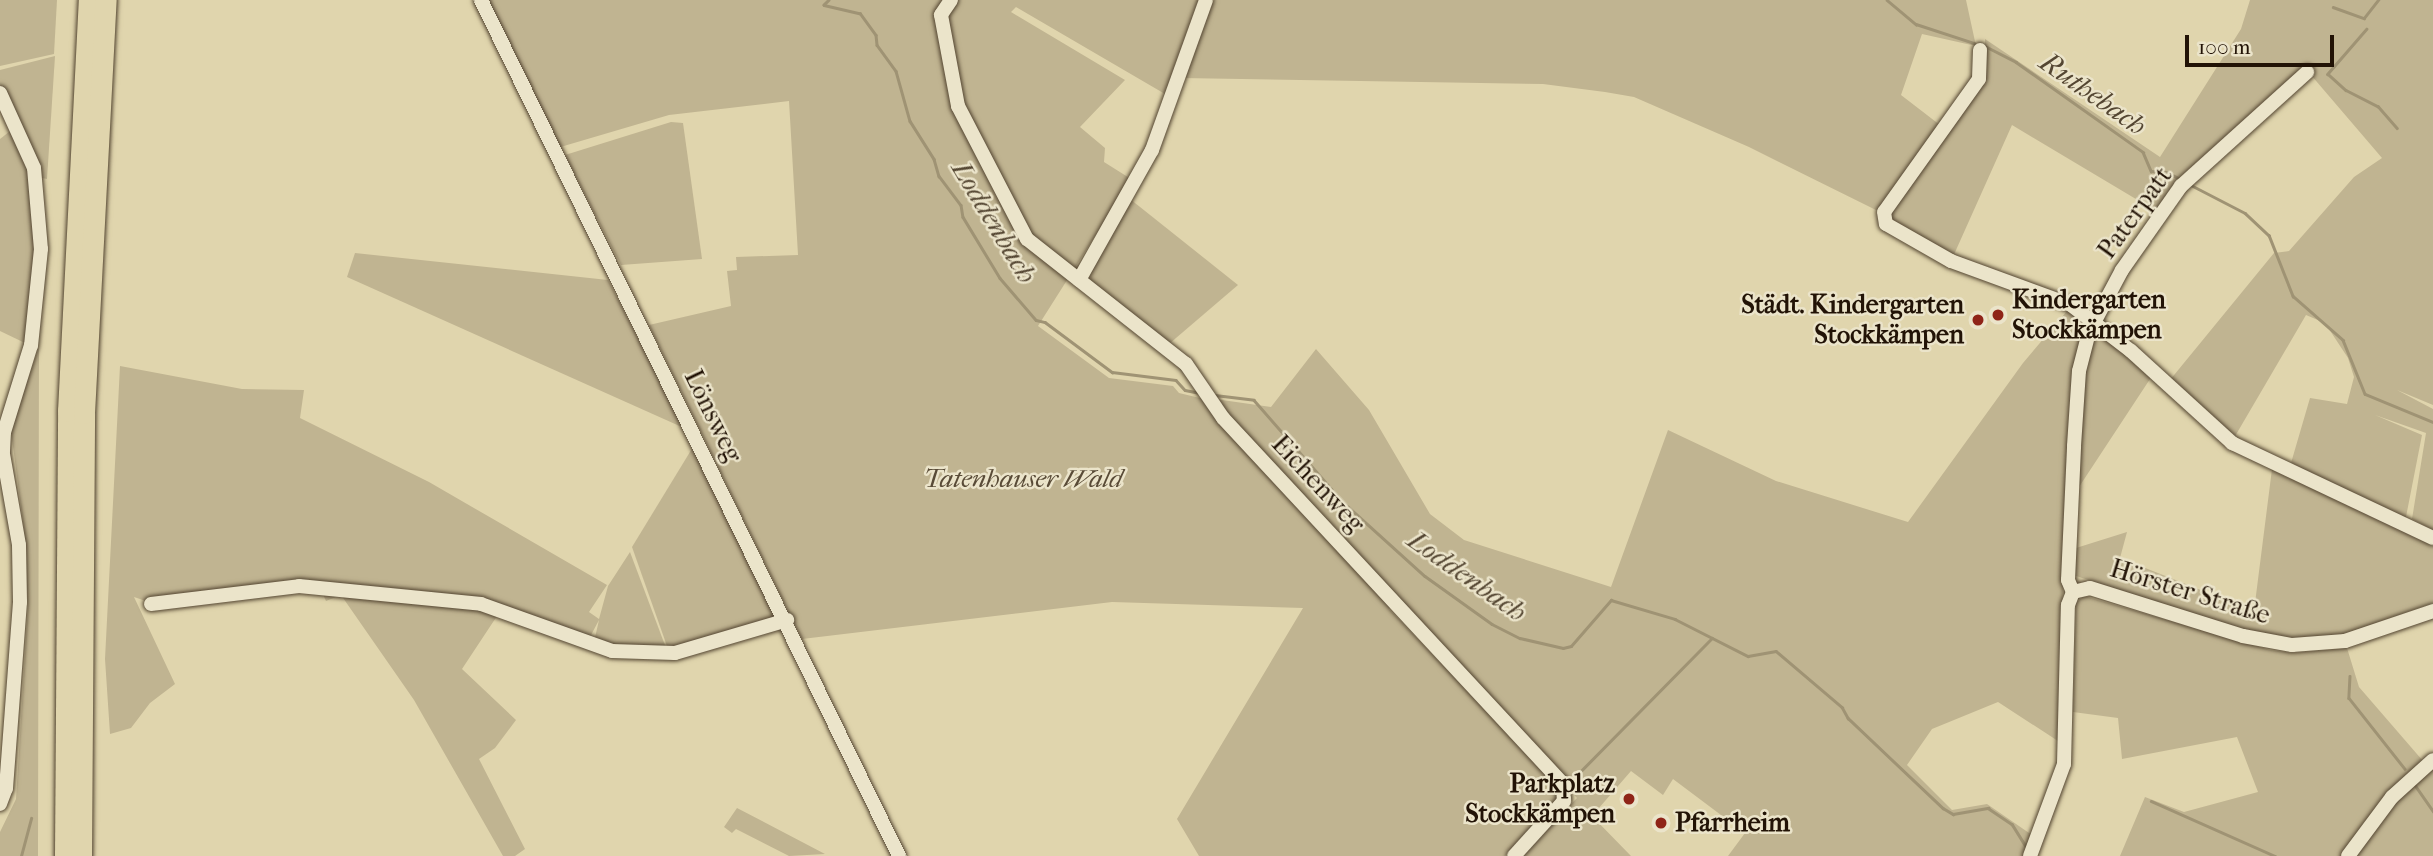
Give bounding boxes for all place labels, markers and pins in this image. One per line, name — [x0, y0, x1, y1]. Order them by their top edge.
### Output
place label: Kindergarten Stockkämpen — [2012, 284, 2166, 346]
place label: Städt. Kindergarten Stockkämpen — [1741, 289, 1964, 350]
marker: Kindergarten Stockkämpen — [1990, 307, 2006, 323]
marker: Städt. Kindergarten Stockkämpen — [1970, 312, 1986, 328]
place label: Parkplatz Stockkämpen — [1465, 768, 1615, 830]
marker: Parkplatz Stockkämpen — [1621, 791, 1637, 807]
place label: Pfarrheim — [1675, 807, 1790, 839]
marker: Pfarrheim — [1653, 815, 1669, 831]

